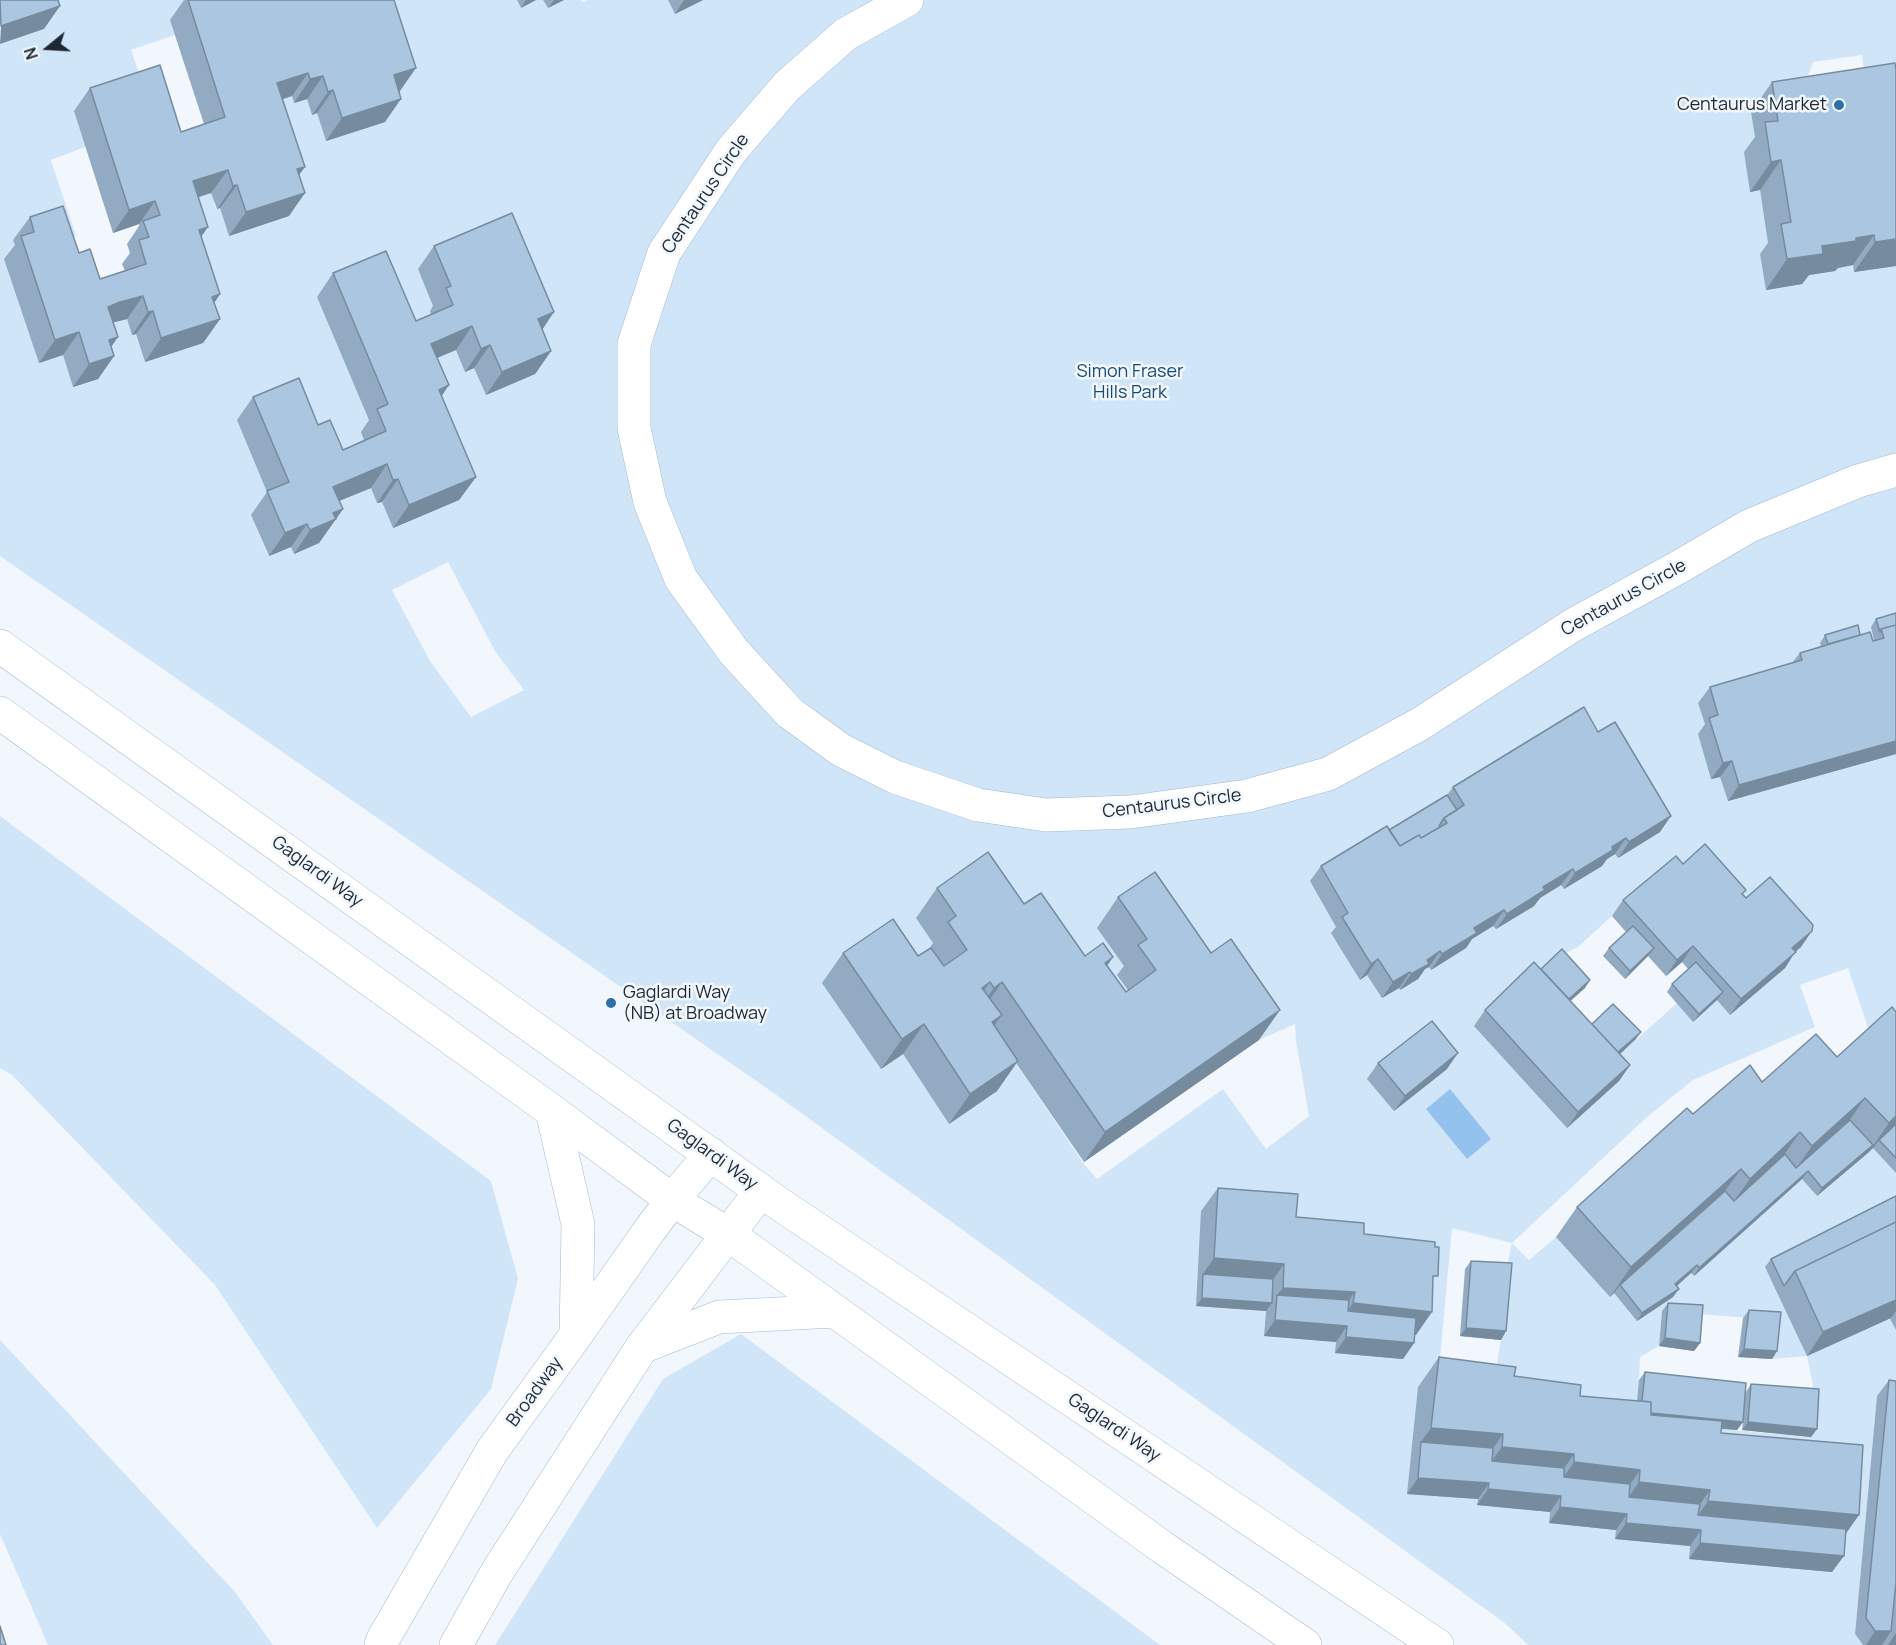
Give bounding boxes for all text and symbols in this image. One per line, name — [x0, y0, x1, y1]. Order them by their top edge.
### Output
north arrow — [18, 18, 78, 78]
text: N — [19, 45, 43, 62]
place label: Centaurus Market — [1677, 94, 1827, 116]
marker: Centaurus Market — [1832, 98, 1846, 112]
street label: Centaurus Circle — [658, 130, 754, 258]
park label: Simon Fraser Hills Park — [1076, 361, 1184, 404]
street label: Centaurus Circle — [1558, 555, 1690, 641]
street label: Centaurus Circle — [1101, 785, 1243, 823]
street label: Gaglardi Way — [267, 832, 367, 912]
place label: Gaglardi Way (NB) at Broadway — [623, 982, 767, 1024]
marker: Gaglardi Way (NB) at Broadway — [604, 996, 618, 1010]
street label: Gaglardi Way — [662, 1115, 762, 1195]
street label: Broadway — [502, 1353, 568, 1431]
street label: Gaglardi Way — [1063, 1389, 1165, 1467]

